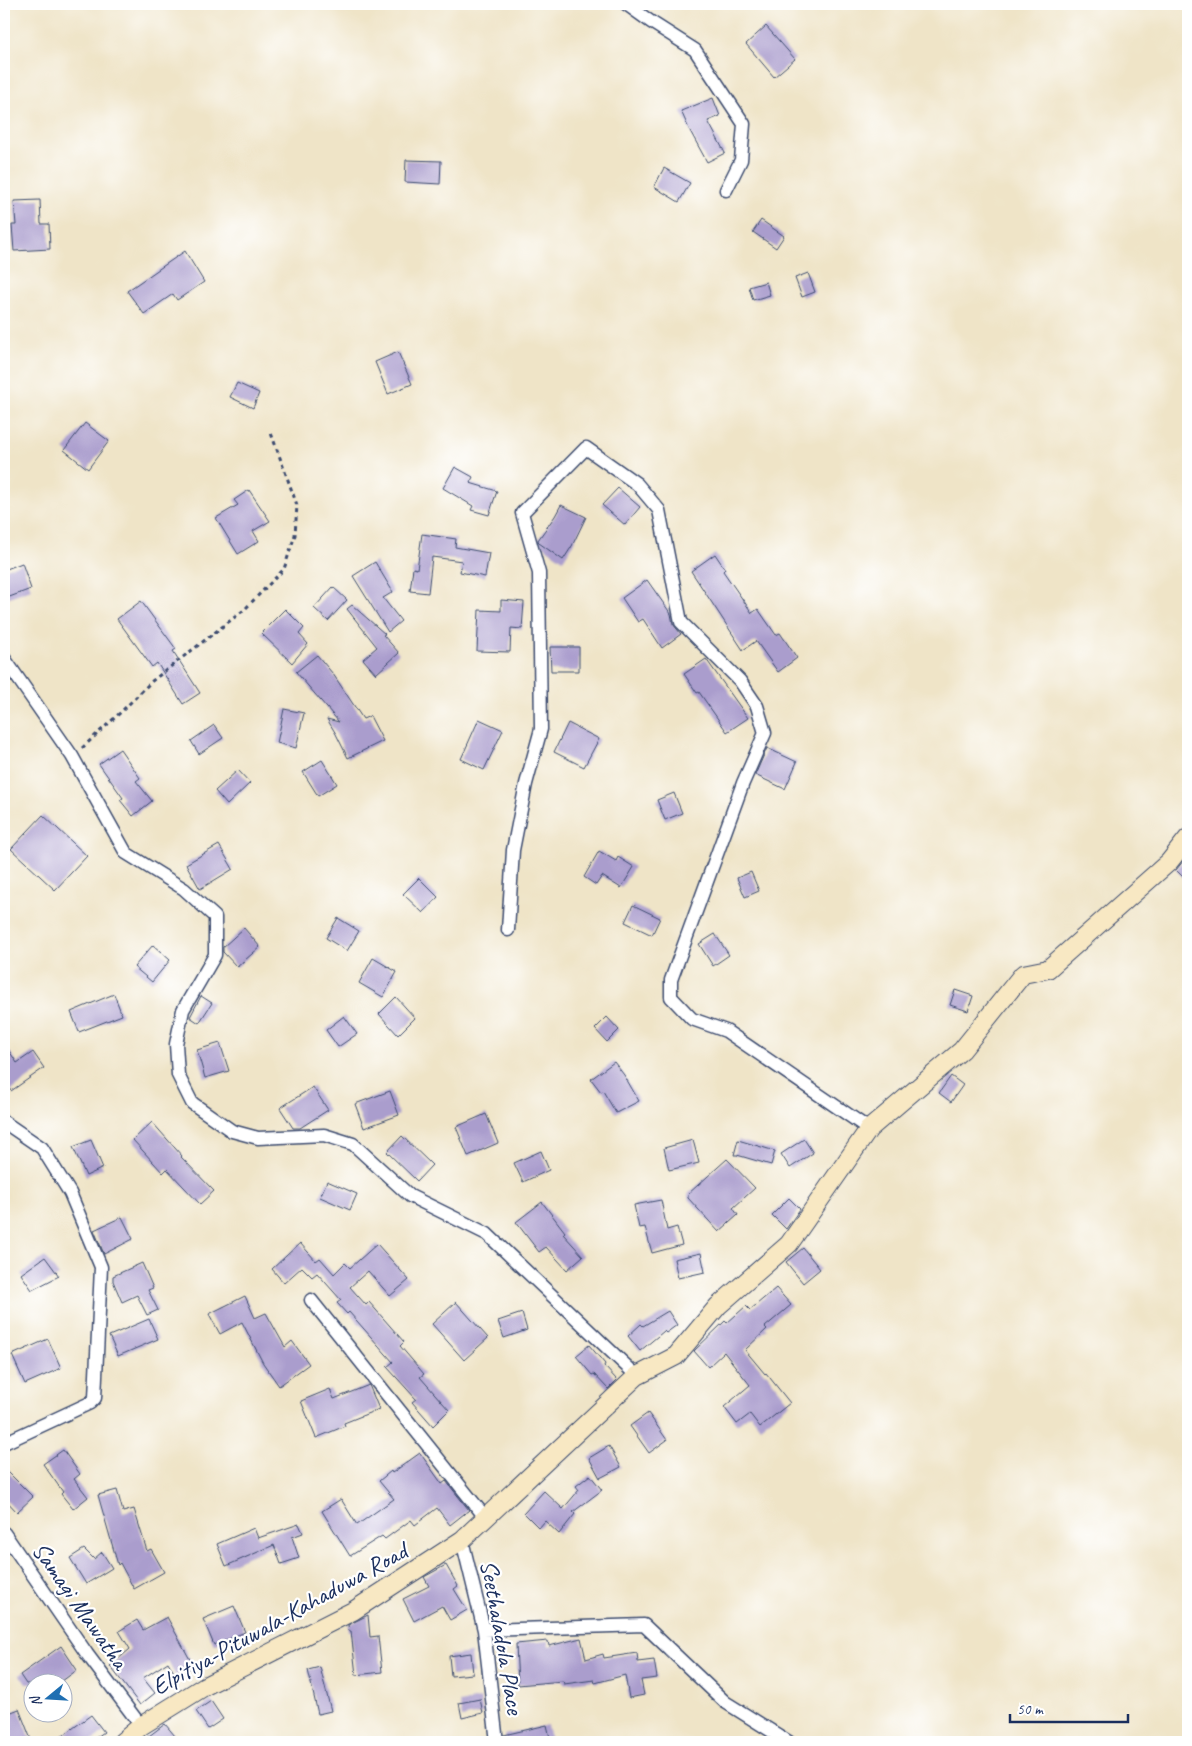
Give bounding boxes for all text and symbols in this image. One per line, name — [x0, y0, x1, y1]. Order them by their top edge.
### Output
street label: Elpitiya-Pituwala-Kahaduwa Road — [146, 1533, 416, 1702]
street label: Samagi Mawatha — [25, 1536, 137, 1678]
street label: Seethaladola Place — [473, 1558, 532, 1719]
north arrow — [22, 1674, 72, 1724]
scale bar — [1010, 1691, 1127, 1723]
text: N — [26, 1693, 46, 1709]
text: 50 m — [1017, 1700, 1044, 1719]

